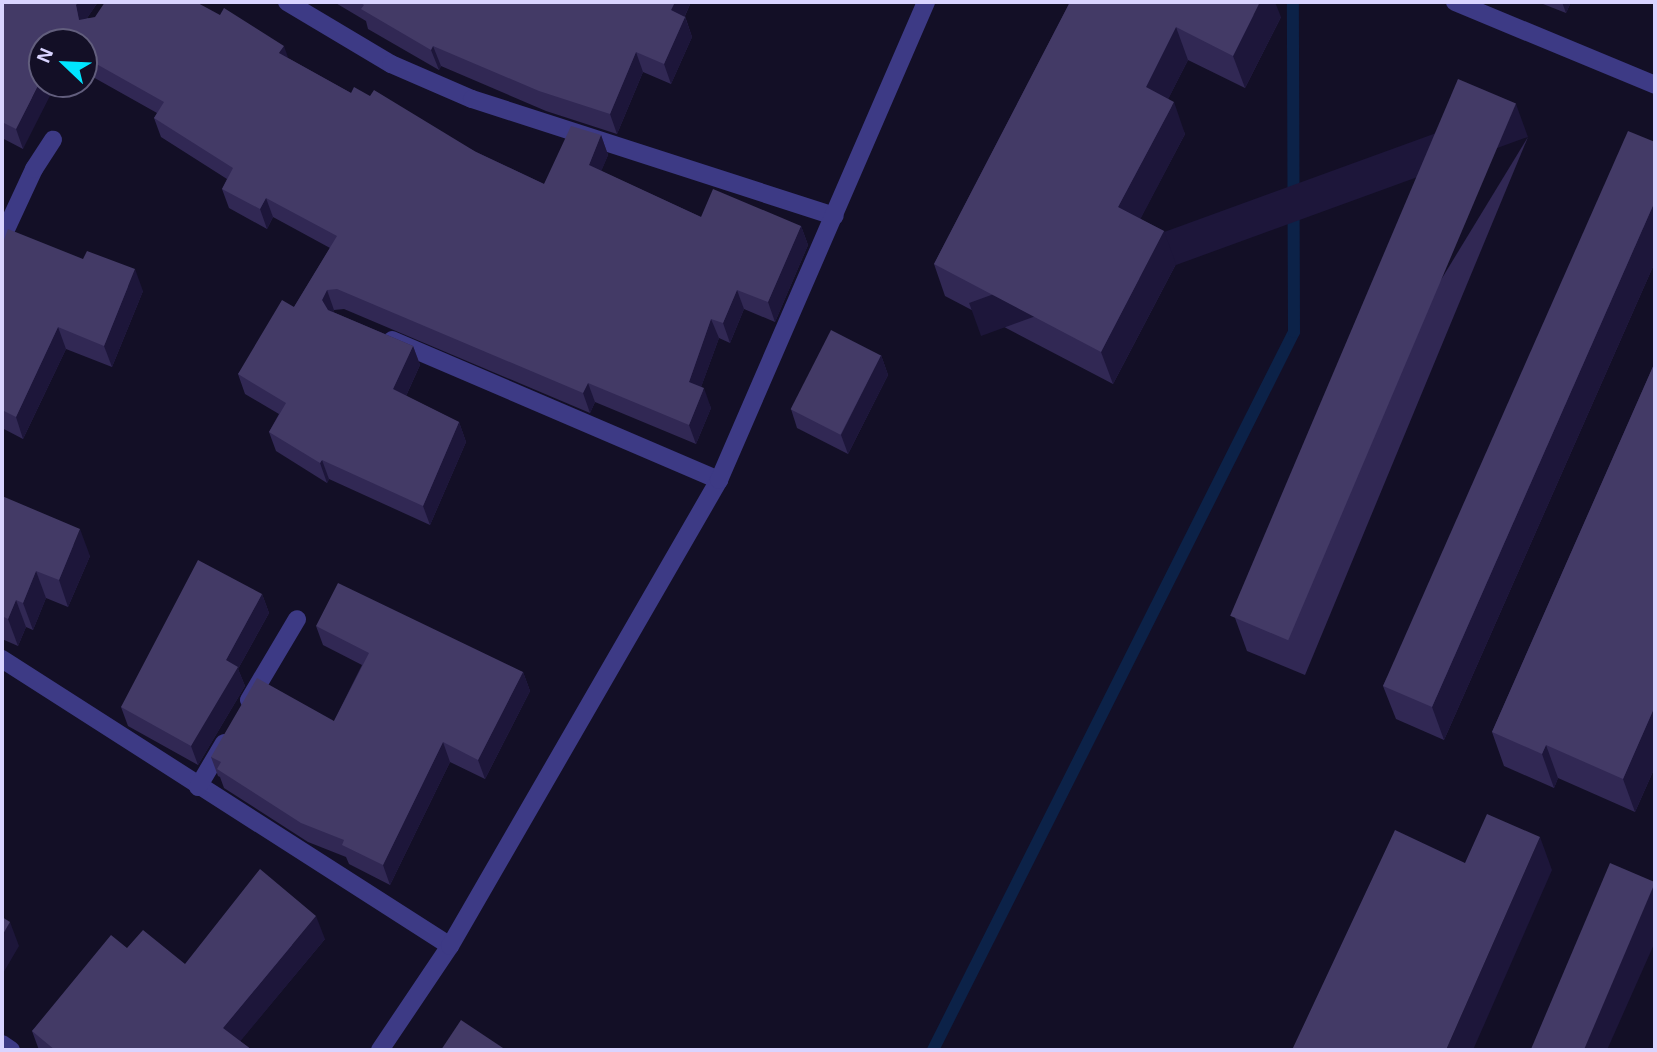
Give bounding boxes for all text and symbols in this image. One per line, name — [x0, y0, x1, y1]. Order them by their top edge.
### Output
north arrow — [28, 28, 98, 98]
text: N — [33, 45, 57, 66]

